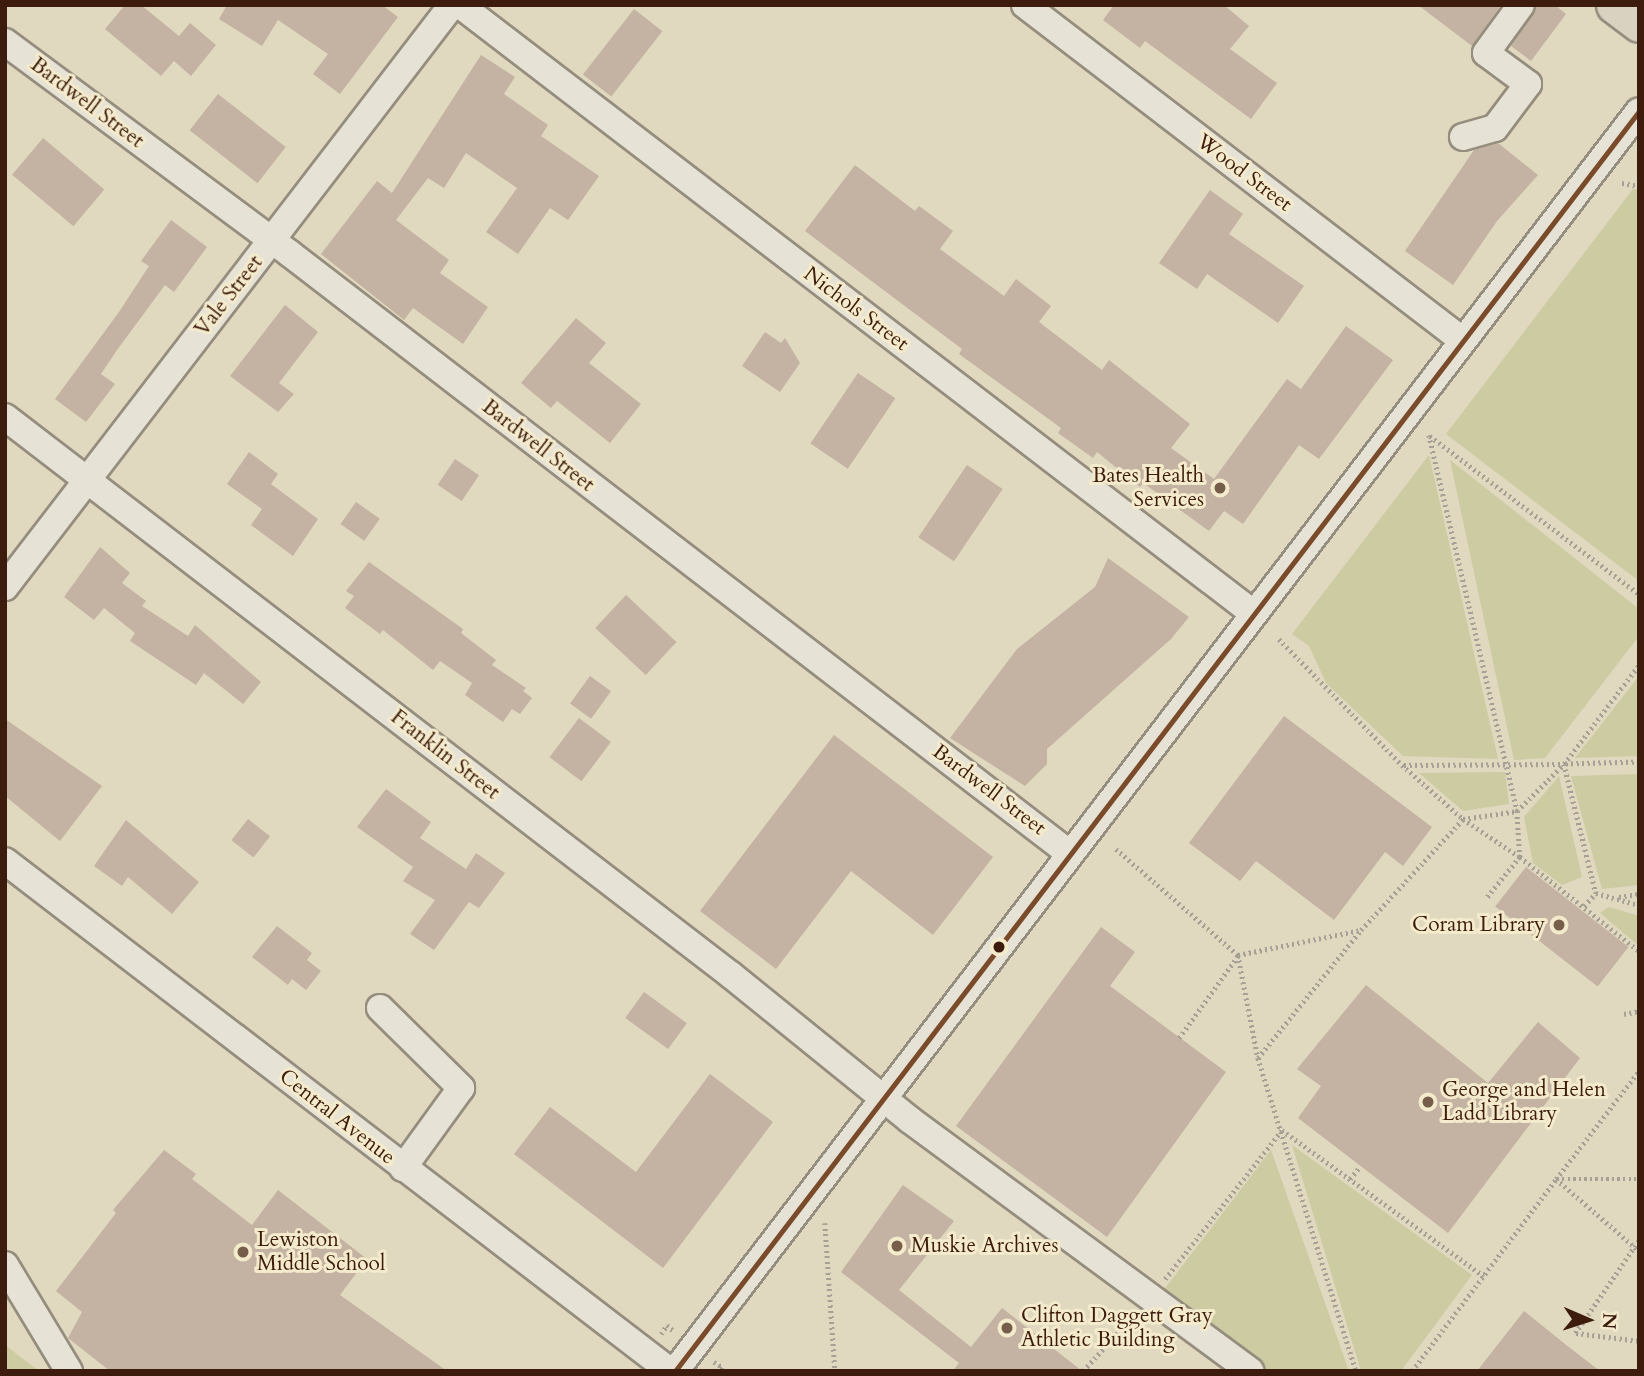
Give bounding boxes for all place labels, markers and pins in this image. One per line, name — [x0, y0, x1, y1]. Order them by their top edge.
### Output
place label: Bates Health Services — [1092, 463, 1204, 513]
marker: Bates Health Services — [1210, 478, 1230, 498]
place label: Coram Library — [1412, 912, 1545, 938]
marker: Coram Library — [1551, 917, 1567, 933]
unlabelled marker — [992, 940, 1006, 954]
place label: George and Helen Ladd Library — [1442, 1077, 1606, 1127]
marker: George and Helen Ladd Library — [1420, 1094, 1436, 1110]
place label: Lewiston Middle School — [257, 1227, 385, 1277]
place label: Muskie Archives — [911, 1233, 1058, 1259]
marker: Muskie Archives — [889, 1238, 905, 1254]
marker: Lewiston Middle School — [235, 1244, 251, 1260]
place label: Clifton Daggett Gray Athletic Building — [1021, 1303, 1213, 1353]
marker: Clifton Daggett Gray Athletic Building — [999, 1320, 1015, 1336]

